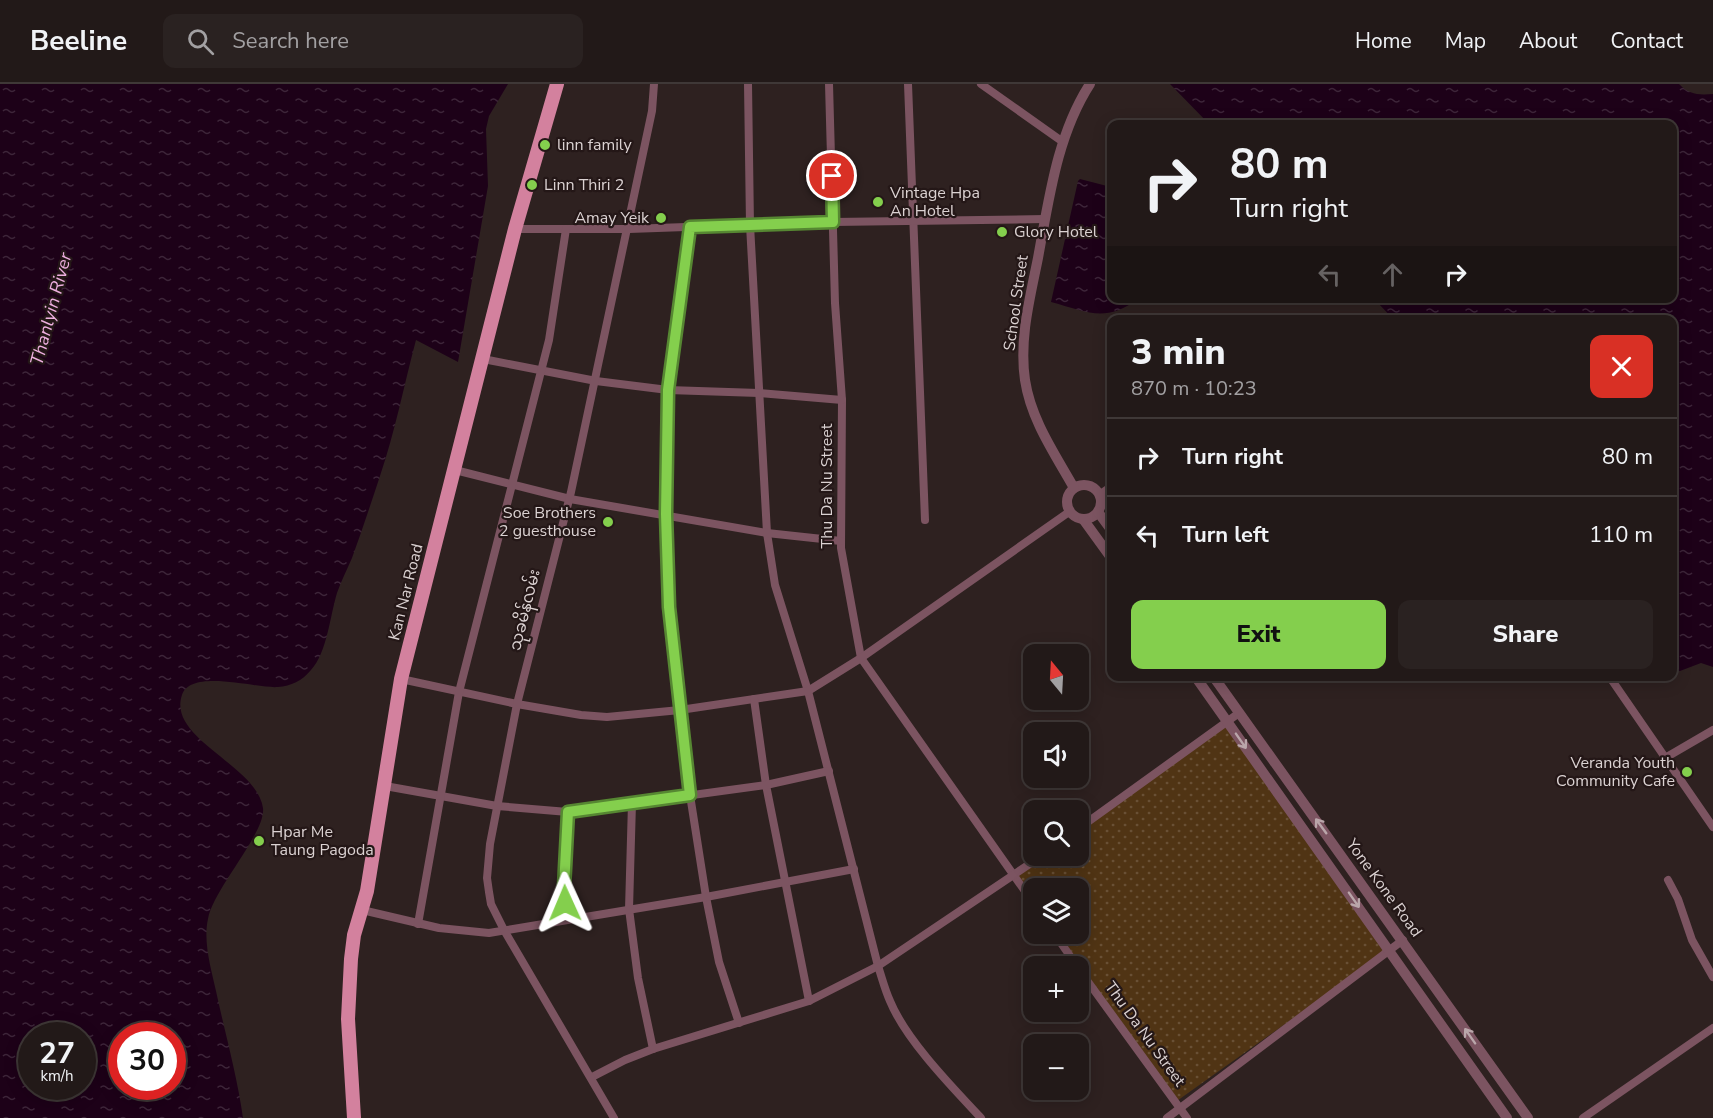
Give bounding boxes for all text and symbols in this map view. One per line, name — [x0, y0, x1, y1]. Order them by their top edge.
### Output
search box — [163, 14, 583, 68]
text: Beeline — [30, 22, 127, 60]
icon: search — [184, 25, 217, 58]
text: Search here — [232, 26, 349, 56]
text: Home — [1355, 27, 1412, 55]
text: Map — [1445, 27, 1486, 55]
text: About — [1519, 27, 1577, 55]
text: Contact — [1610, 27, 1683, 55]
place label: linn family — [557, 134, 632, 156]
text: 80 m — [1230, 136, 1329, 193]
marker: linn family — [538, 138, 552, 152]
icon: right — [1131, 144, 1209, 222]
pin — [806, 150, 857, 201]
icon: arrive — [815, 159, 848, 192]
place label: Linn Thiri 2 — [544, 174, 624, 196]
marker: Linn Thiri 2 — [525, 178, 539, 192]
place label: Vintage Hpa An Hotel — [889, 182, 980, 222]
text: Turn right — [1230, 190, 1348, 227]
marker: Vintage Hpa An Hotel — [871, 195, 885, 209]
place label: Amay Yeik — [574, 207, 650, 229]
marker: Amay Yeik — [654, 211, 668, 225]
place label: Glory Hotel — [1014, 221, 1098, 243]
marker: Glory Hotel — [995, 225, 1009, 239]
water label: Thanlyin River — [24, 250, 78, 368]
street label: School Street — [998, 253, 1034, 352]
icon: left — [1313, 258, 1346, 291]
icon: ahead — [1376, 258, 1409, 291]
icon: right — [1439, 258, 1472, 291]
text: 3 min — [1131, 328, 1226, 377]
button: close — [1590, 335, 1653, 398]
text: 870 m · 10:23 — [1131, 375, 1257, 402]
street label: Thu Da Nu Street — [816, 423, 838, 548]
icon: right — [1131, 441, 1164, 474]
text: Turn right — [1182, 442, 1283, 472]
text: 80 m — [1602, 442, 1653, 472]
place label: Soe Brothers 2 guesthouse — [499, 502, 596, 542]
marker: Soe Brothers 2 guesthouse — [601, 515, 615, 529]
icon: left — [1131, 519, 1164, 552]
text: Turn left — [1182, 520, 1269, 550]
text: 110 m — [1589, 520, 1653, 550]
street label: Kan Nar Road — [383, 541, 429, 643]
street label: သုခမိန်လမ်း — [503, 567, 549, 654]
button: Exit — [1131, 600, 1386, 669]
button: Share — [1398, 600, 1653, 669]
north arrow — [1023, 644, 1089, 710]
map controls — [1023, 644, 1089, 1100]
button: sound — [1023, 722, 1089, 788]
one-way arrow — [1235, 733, 1247, 749]
place label: Veranda Youth Community Cafe — [1556, 752, 1675, 792]
marker: Veranda Youth Community Cafe — [1680, 765, 1694, 779]
button: search — [1023, 800, 1089, 866]
one-way arrow — [1314, 818, 1327, 834]
place label: Hpar Me Taung Pagoda — [271, 821, 374, 861]
marker: Hpar Me Taung Pagoda — [252, 834, 266, 848]
street label: Yone Kone Road — [1340, 834, 1427, 942]
position arrow — [533, 871, 597, 935]
button: layers — [1023, 878, 1089, 944]
one-way arrow — [1348, 892, 1360, 908]
button: + — [1023, 956, 1089, 1022]
street label: Thu Da Nu Street — [1099, 977, 1191, 1091]
speed limit sign: 30 — [108, 1022, 186, 1100]
one-way arrow — [1464, 1028, 1476, 1044]
text: 27 — [39, 1033, 75, 1074]
button: − — [1023, 1034, 1089, 1100]
text: km/h — [40, 1066, 74, 1086]

